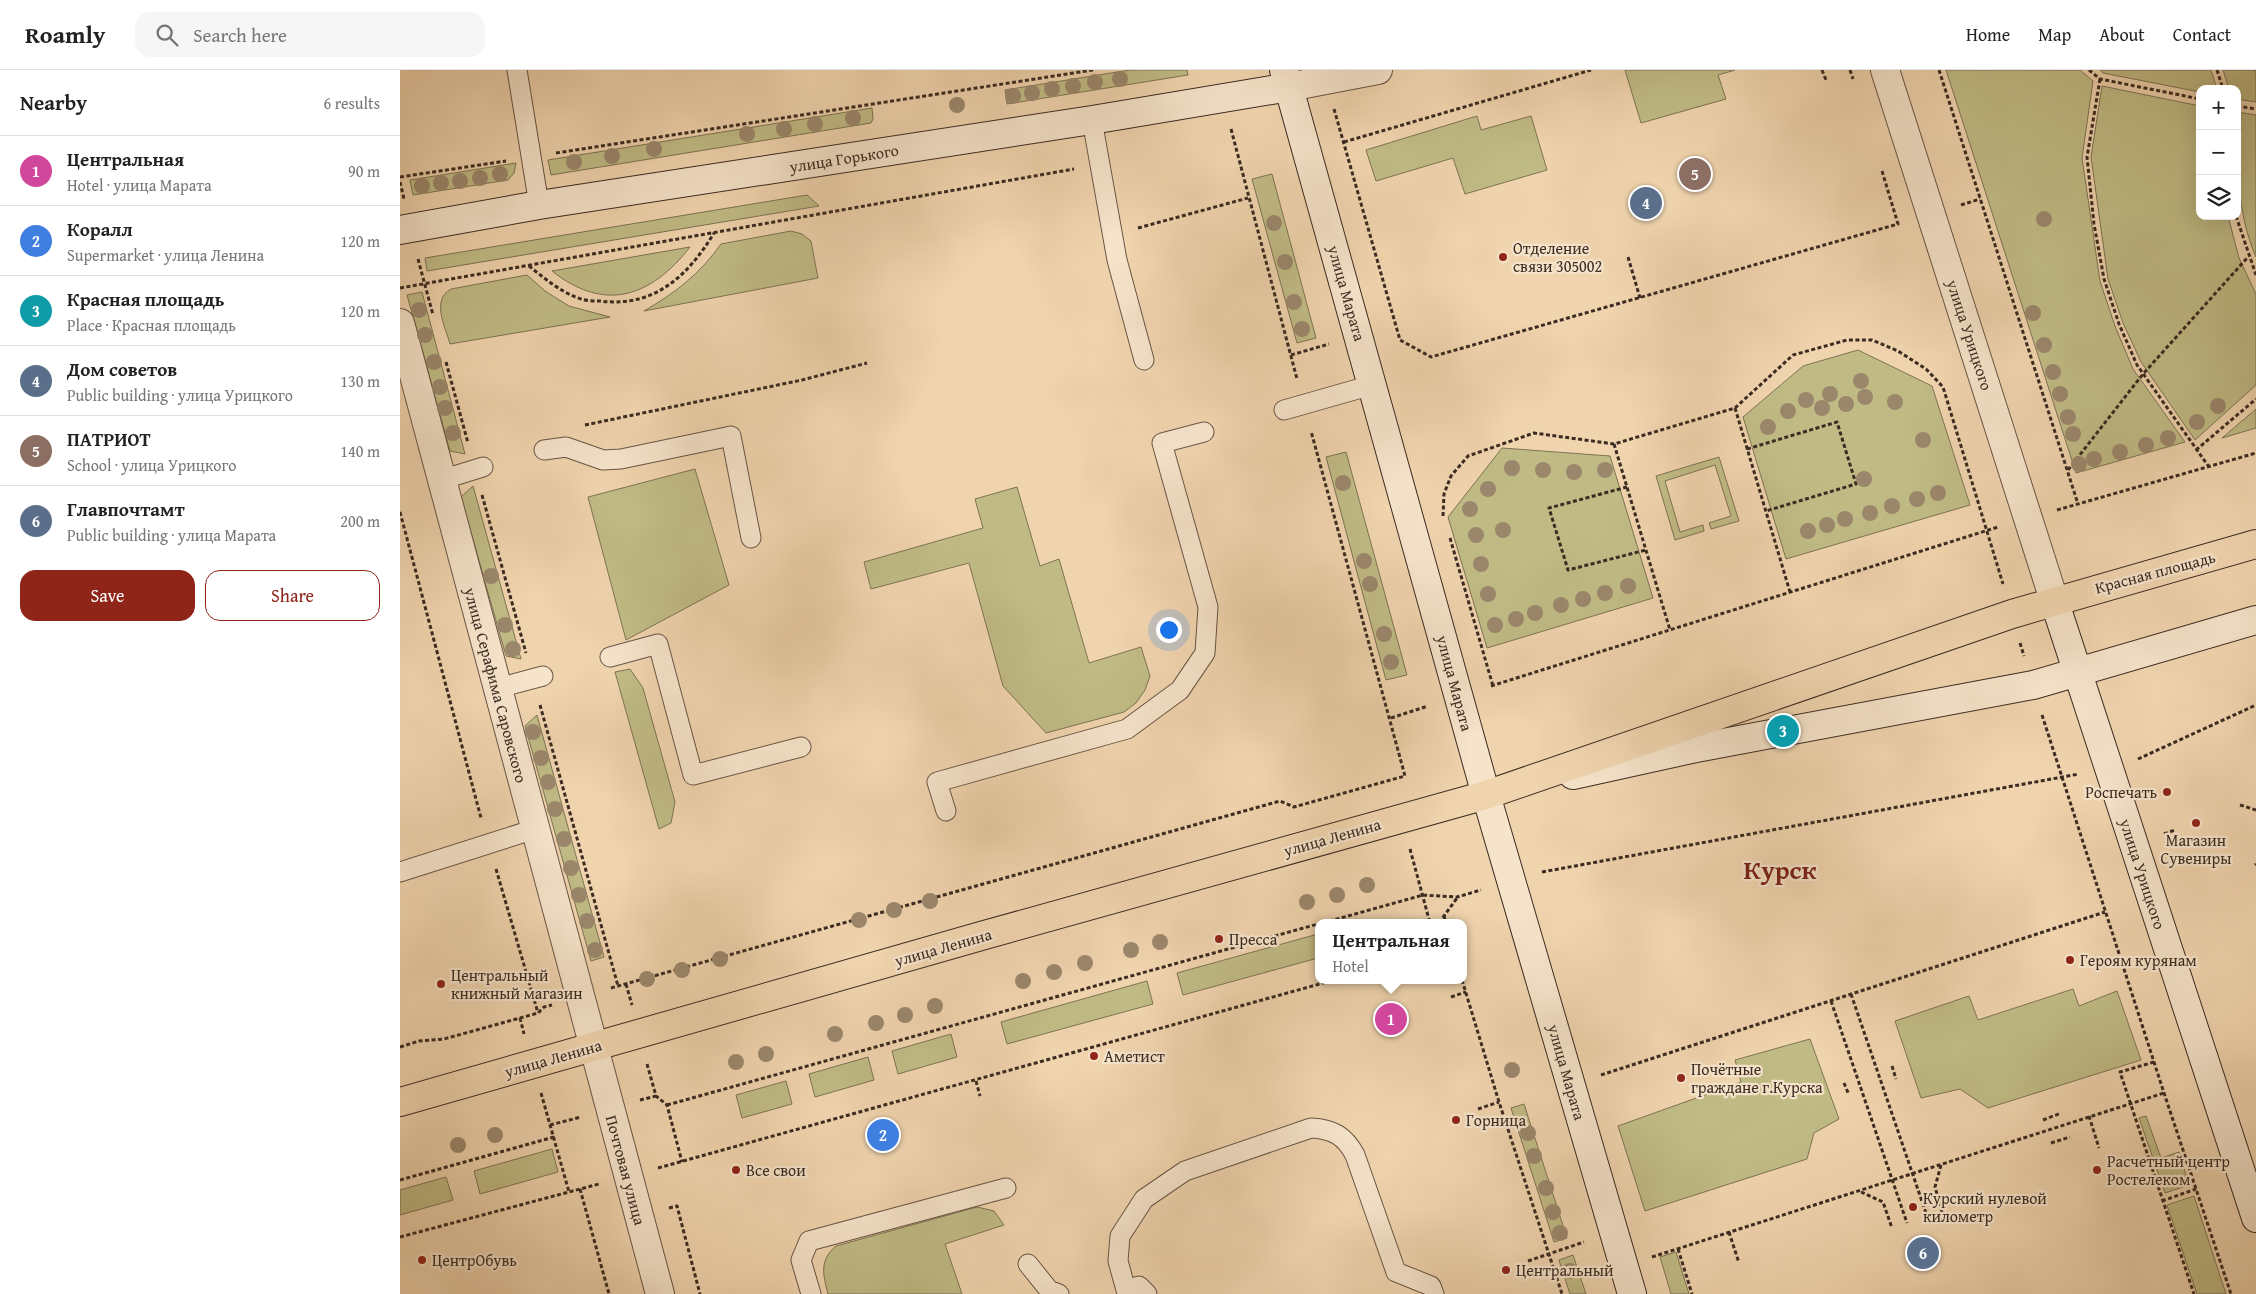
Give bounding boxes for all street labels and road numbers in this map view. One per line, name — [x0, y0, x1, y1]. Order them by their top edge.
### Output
street label: улица Горького — [787, 138, 900, 179]
street label: улица Марата — [1322, 241, 1372, 344]
street label: улица Урицкого — [1940, 276, 1999, 393]
street label: Красная площадь — [2092, 544, 2218, 600]
street label: улица Серафима Саровского — [458, 584, 534, 785]
street label: улица Марата — [1430, 631, 1479, 734]
street label: улица Ленина — [1280, 812, 1384, 863]
street label: улица Урицкого — [2113, 815, 2172, 932]
street label: улица Ленина — [891, 922, 995, 973]
street label: улица Марата — [1542, 1020, 1592, 1123]
street label: улица Ленина — [501, 1033, 605, 1084]
street label: Почтовая улица — [600, 1112, 652, 1228]

